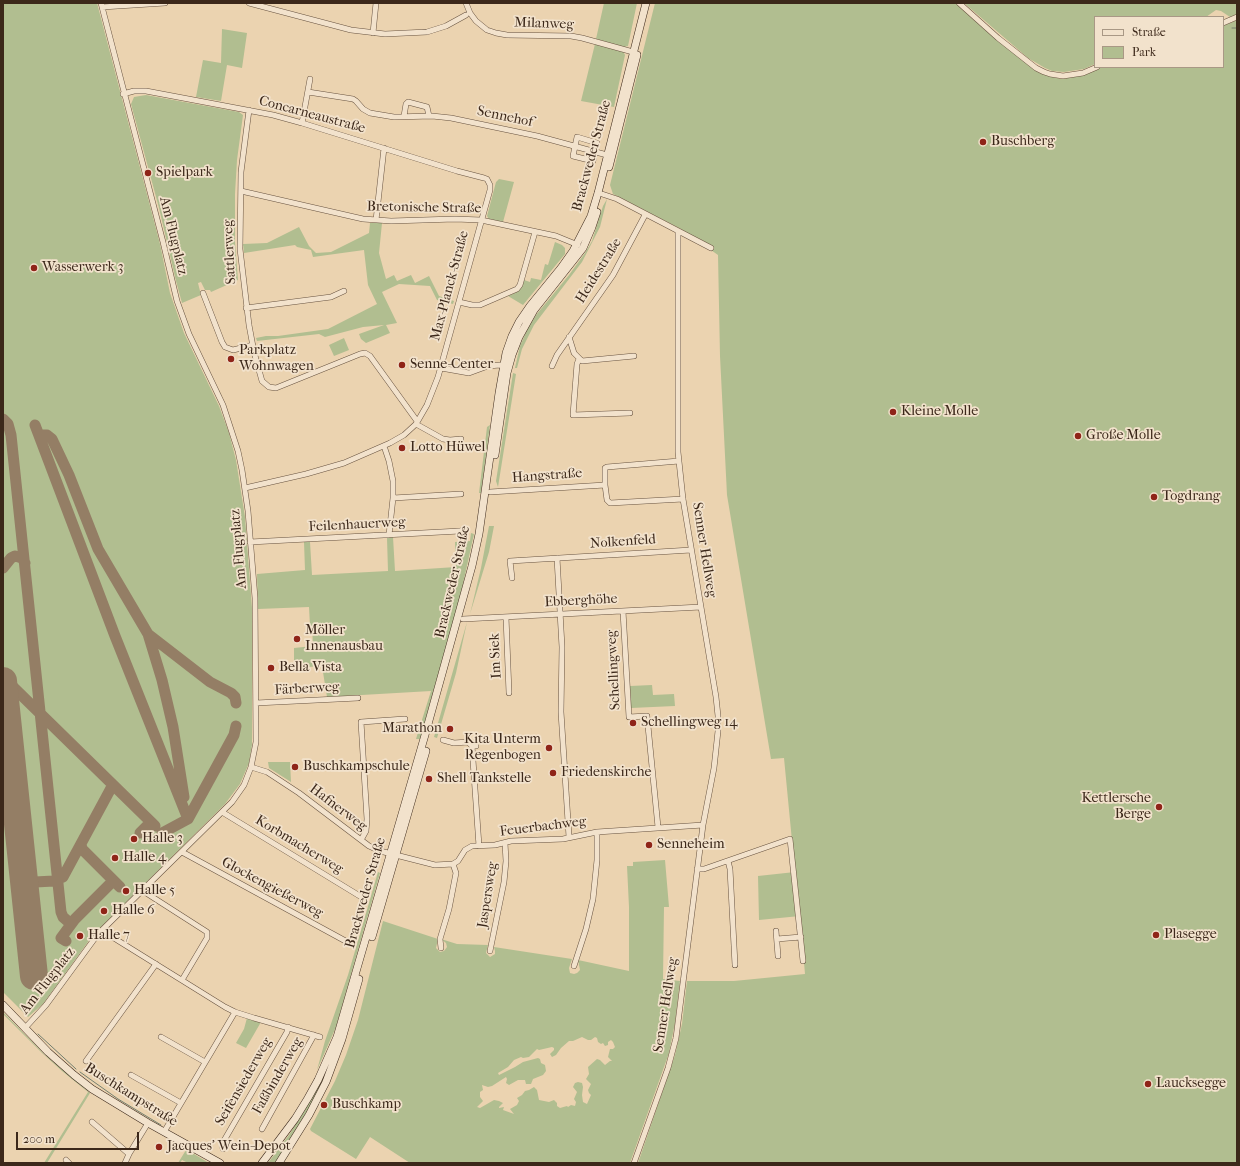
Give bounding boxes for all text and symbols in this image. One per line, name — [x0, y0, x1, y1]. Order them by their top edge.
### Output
street label: Milanweg — [514, 15, 574, 33]
legend — [1094, 16, 1224, 68]
text: Straße — [1132, 25, 1166, 39]
text: Park — [1132, 45, 1156, 59]
street label: Concarneaustraße — [257, 93, 367, 137]
street label: Brackweder Straße — [569, 98, 615, 214]
street label: Sennehof — [476, 103, 534, 131]
place label: Buschberg — [991, 134, 1055, 150]
marker: Buschberg — [978, 137, 988, 147]
place label: Spielpark — [156, 165, 213, 181]
marker: Spielpark — [143, 168, 153, 178]
street label: Am Flugplatz — [155, 195, 191, 277]
street label: Bretonische Straße — [367, 199, 481, 217]
street label: Sattlerweg — [220, 219, 240, 285]
street label: Max-Planck-Straße — [427, 229, 473, 343]
street label: Heidestraße — [572, 235, 626, 307]
place label: Wasserwerk 3 — [42, 260, 123, 276]
marker: Wasserwerk 3 — [29, 263, 39, 273]
place label: Parkplatz Wohnwagen — [239, 343, 314, 376]
marker: Parkplatz Wohnwagen — [226, 354, 236, 364]
place label: Senne-Center — [410, 357, 493, 373]
marker: Senne-Center — [397, 360, 407, 370]
place label: Kleine Molle — [901, 404, 978, 420]
marker: Kleine Molle — [888, 407, 898, 417]
place label: Große Molle — [1086, 428, 1161, 444]
marker: Große Molle — [1073, 431, 1083, 441]
place label: Lotto Hüwel — [410, 440, 485, 456]
marker: Lotto Hüwel — [397, 443, 407, 453]
street label: Hangstraße — [511, 465, 583, 487]
place label: Togdrang — [1162, 489, 1220, 505]
marker: Togdrang — [1149, 492, 1159, 502]
street label: Senner Hellweg — [688, 501, 720, 599]
street label: Am Flugplatz — [227, 508, 251, 590]
street label: Feilenhauerweg — [308, 514, 406, 536]
street label: Brackweder Straße — [432, 524, 474, 640]
street label: Nolkenfeld — [590, 531, 656, 553]
street label: Ebberghöhe — [544, 591, 618, 611]
place label: Möller Innenausbau — [305, 623, 383, 656]
street label: Schellingweg — [604, 629, 624, 711]
street label: Im Siek — [486, 633, 506, 679]
marker: Möller Innenausbau — [292, 634, 302, 644]
place label: Bella Vista — [279, 660, 342, 676]
marker: Bella Vista — [266, 663, 276, 673]
street label: Färberweg — [274, 679, 340, 699]
place label: Schellingweg 14 — [641, 715, 738, 731]
marker: Schellingweg 14 — [628, 718, 638, 728]
place label: Marathon — [382, 721, 442, 737]
marker: Marathon — [445, 724, 455, 734]
place label: Kita Unterm Regenbogen — [464, 732, 541, 764]
marker: Kita Unterm Regenbogen — [544, 743, 554, 753]
place label: Buschkampschule — [303, 759, 410, 775]
marker: Buschkampschule — [290, 762, 300, 772]
place label: Friedenskirche — [561, 765, 651, 781]
marker: Friedenskirche — [548, 768, 558, 778]
place label: Shell Tankstelle — [437, 771, 531, 787]
marker: Shell Tankstelle — [424, 774, 434, 784]
street label: Hafnerweg — [306, 781, 370, 835]
place label: Kettlersche Berge — [1081, 791, 1151, 824]
marker: Kettlersche Berge — [1154, 802, 1164, 812]
street label: Korbmacherweg — [252, 812, 346, 878]
street label: Feuerbachweg — [499, 813, 587, 841]
place label: Halle 3 — [142, 831, 183, 847]
marker: Halle 3 — [129, 834, 139, 844]
street label: Brackweder Straße — [342, 836, 390, 950]
place label: Senneheim — [657, 837, 725, 853]
marker: Senneheim — [644, 840, 654, 850]
place label: Halle 4 — [123, 850, 166, 866]
marker: Halle 4 — [110, 853, 120, 863]
street label: Glockengießerweg — [218, 854, 326, 922]
street label: Jaspersweg — [474, 861, 502, 929]
place label: Halle 5 — [134, 883, 175, 899]
marker: Halle 5 — [121, 886, 131, 896]
place label: Halle 6 — [112, 903, 155, 919]
marker: Halle 6 — [99, 906, 109, 916]
place label: Plasegge — [1164, 927, 1217, 943]
place label: Halle 7 — [88, 928, 130, 944]
marker: Plasegge — [1151, 930, 1161, 940]
marker: Halle 7 — [75, 931, 85, 941]
street label: Am Flugplatz — [17, 944, 79, 1018]
street label: Senner Hellweg — [650, 956, 682, 1054]
street label: Faßbinderweg — [249, 1034, 307, 1118]
street label: Seifensiederweg — [212, 1035, 276, 1129]
street label: Buschkampstraße — [81, 1060, 181, 1130]
place label: Laucksegge — [1156, 1076, 1226, 1092]
marker: Laucksegge — [1143, 1079, 1153, 1089]
place label: Buschkamp — [332, 1097, 401, 1113]
marker: Buschkamp — [319, 1100, 329, 1110]
scale bar — [18, 1124, 141, 1150]
text: 200 m — [23, 1132, 55, 1146]
place label: Jacques' Wein-Depot — [167, 1139, 291, 1155]
marker: Jacques' Wein-Depot — [154, 1142, 164, 1152]

